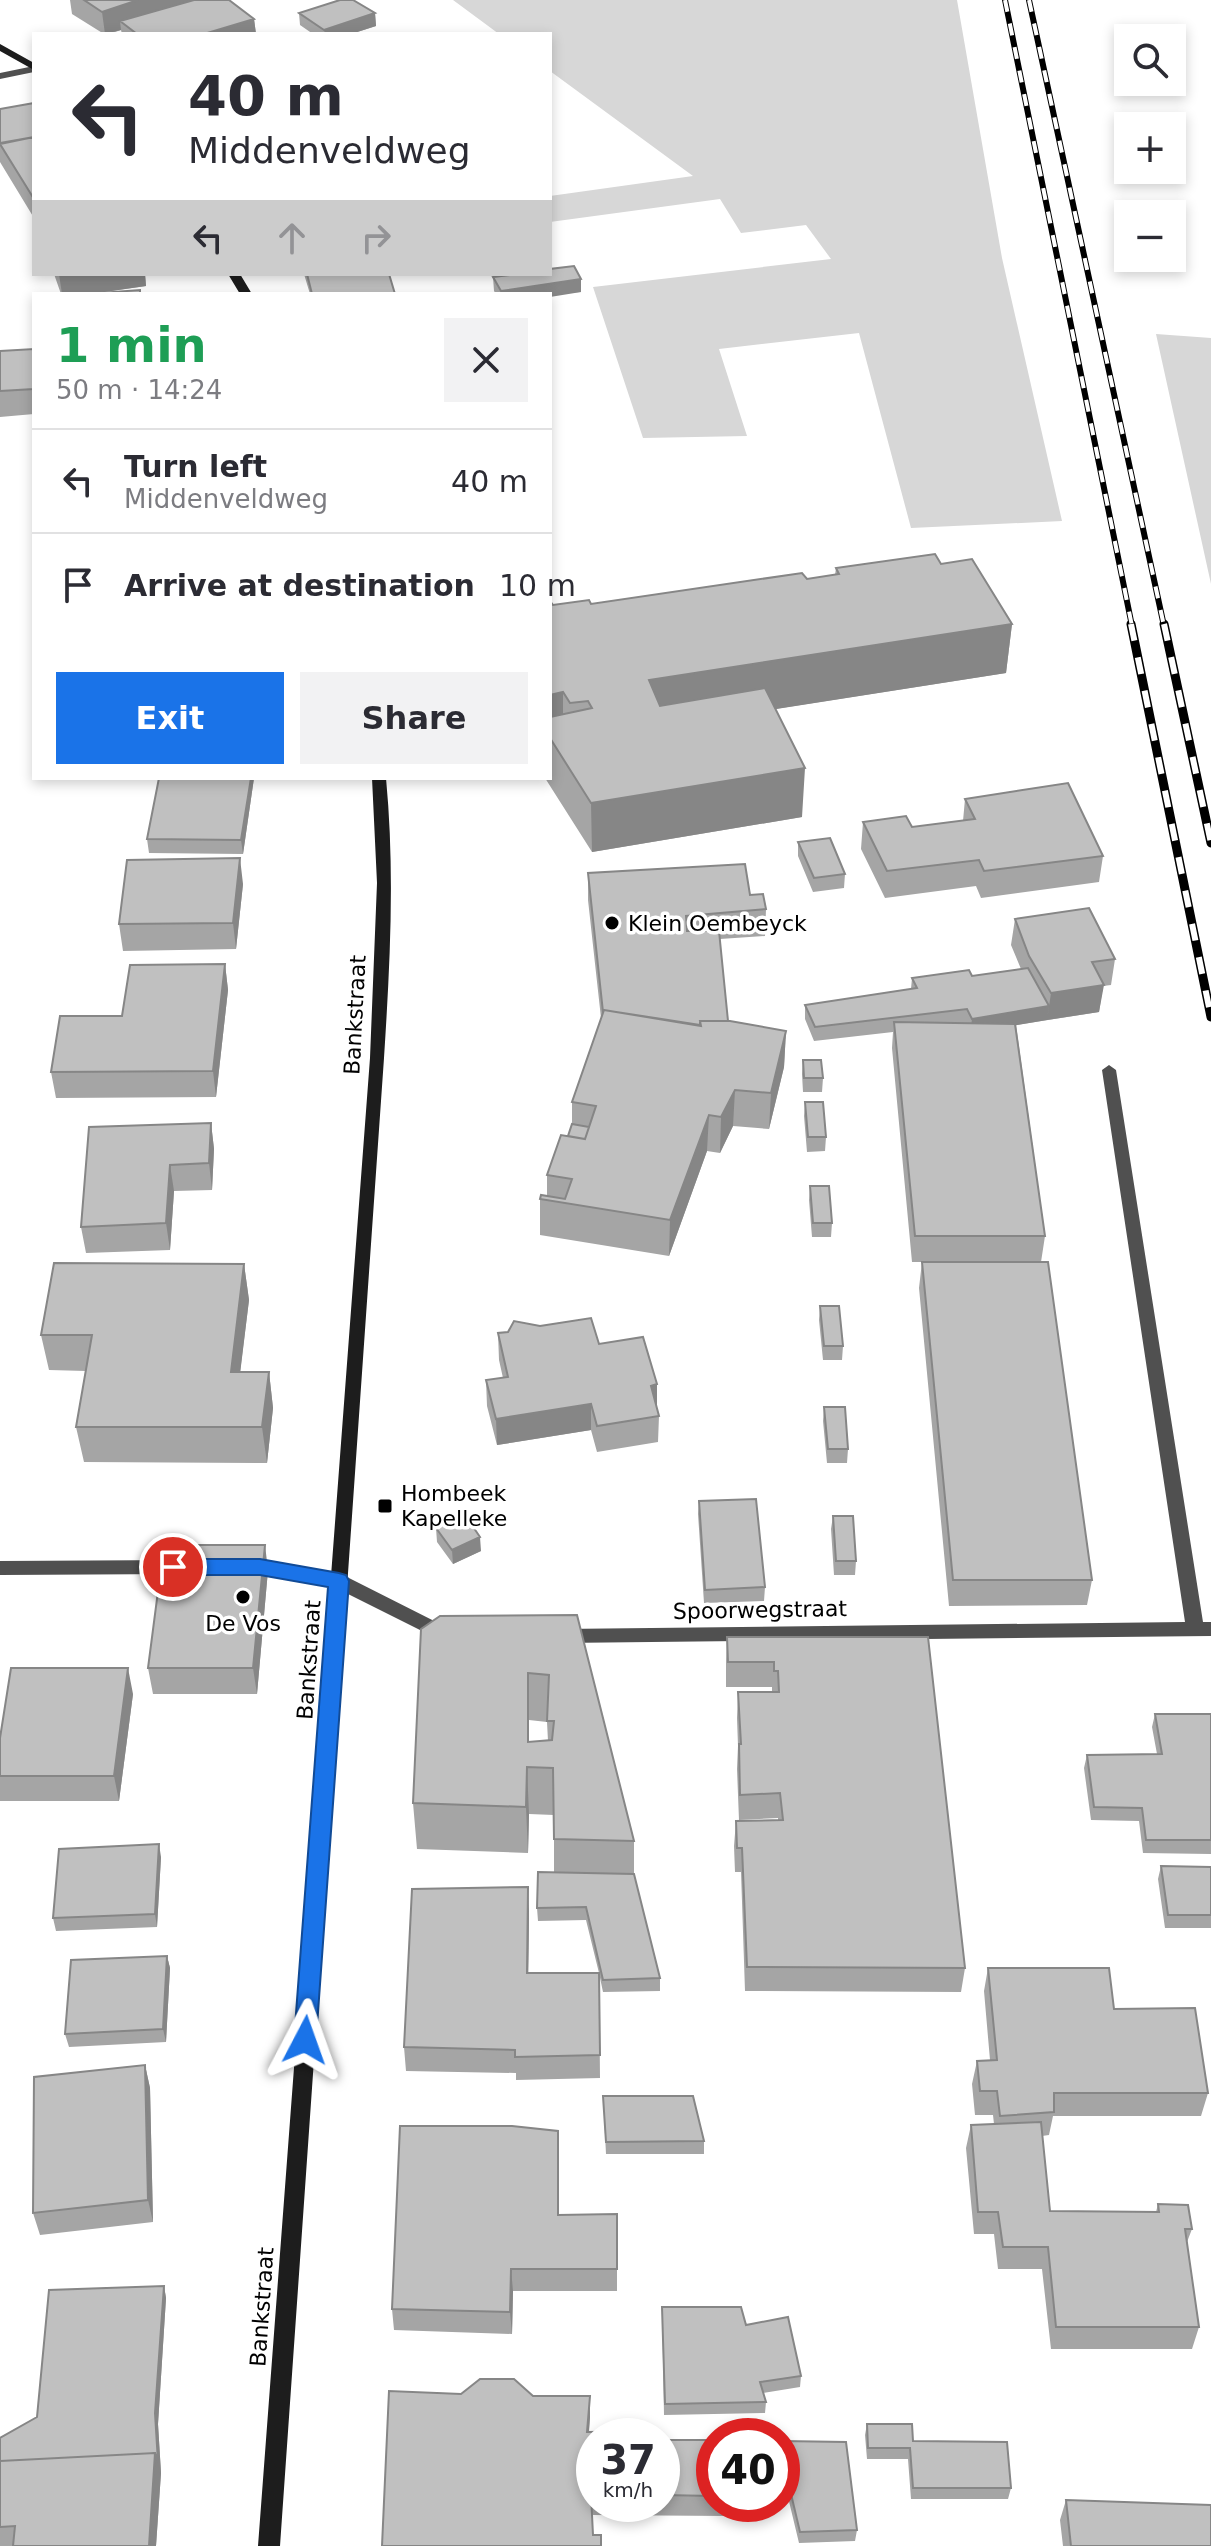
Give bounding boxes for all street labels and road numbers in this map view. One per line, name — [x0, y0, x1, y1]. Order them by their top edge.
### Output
street label: Bankstraat — [339, 954, 371, 1076]
street label: Spoorwegstraat — [673, 1596, 848, 1624]
street label: Bankstraat — [292, 1599, 326, 1721]
street label: Bankstraat — [245, 2246, 279, 2368]

